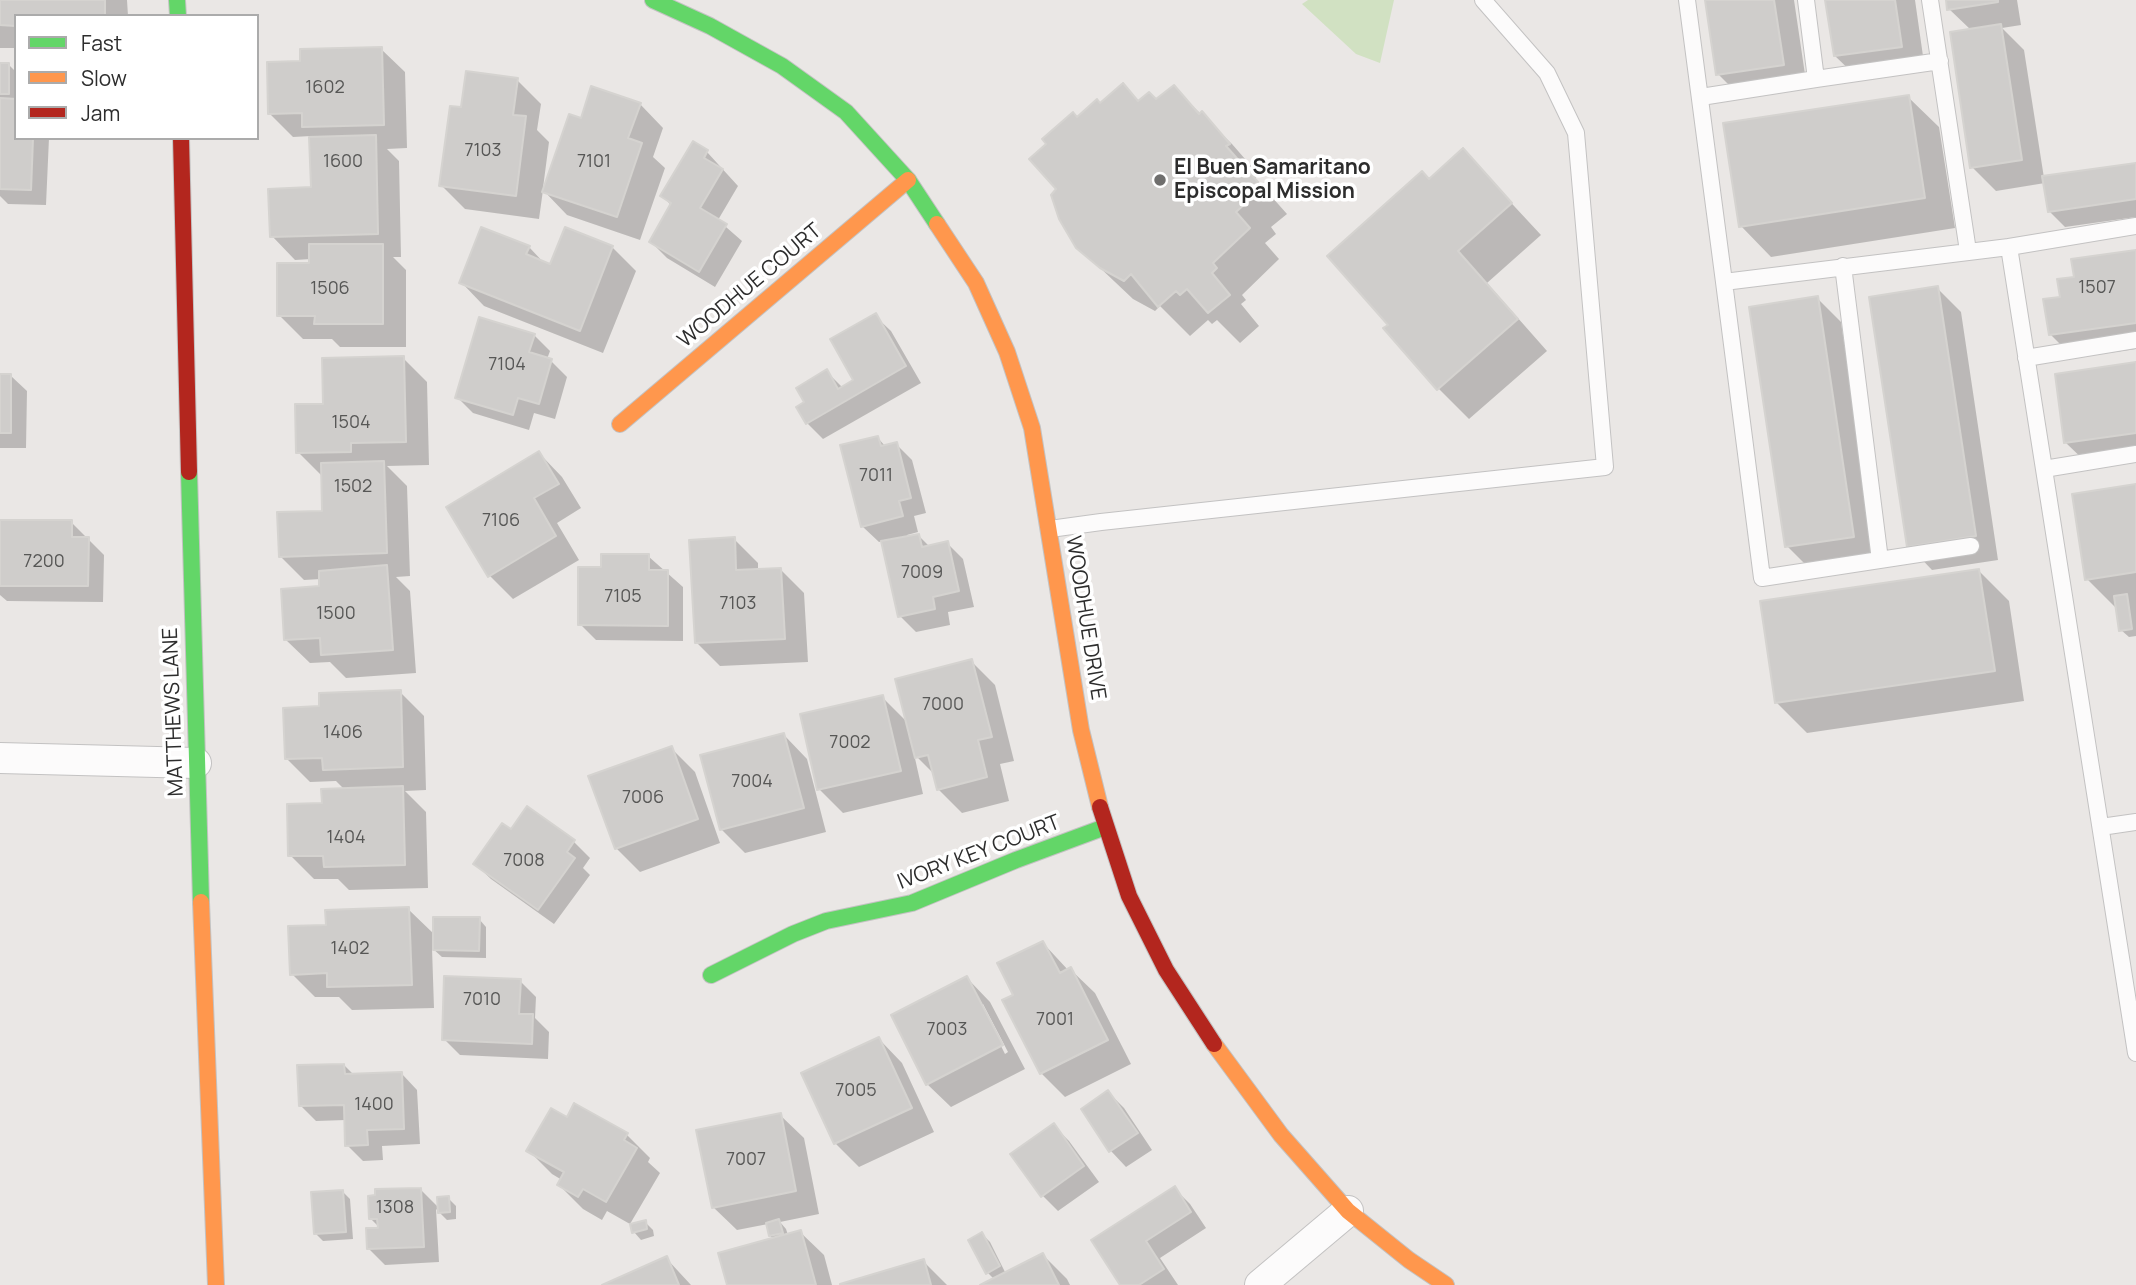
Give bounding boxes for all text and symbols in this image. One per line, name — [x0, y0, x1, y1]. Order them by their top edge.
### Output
legend — [14, 14, 259, 140]
text: Fast — [81, 29, 122, 57]
text: Slow — [81, 64, 127, 92]
house number: 1602 — [305, 77, 345, 99]
text: Jam — [81, 99, 120, 127]
house number: 7103 — [465, 140, 501, 162]
house number: 1600 — [323, 151, 363, 173]
house number: 7101 — [577, 151, 611, 173]
place label: El Buen Samaritano Episcopal Mission — [1174, 155, 1371, 205]
marker: El Buen Samaritano Episcopal Mission — [1152, 172, 1168, 188]
street label: WOODHUE COURT — [673, 219, 827, 353]
house number: 1507 — [2078, 277, 2116, 299]
house number: 1506 — [310, 278, 350, 300]
house number: 7104 — [488, 354, 526, 376]
house number: 1504 — [331, 412, 371, 434]
house number: 7011 — [859, 465, 893, 487]
house number: 1502 — [334, 476, 372, 498]
house number: 7106 — [482, 510, 520, 532]
street label: WOODHUE DRIVE — [1060, 534, 1110, 702]
house number: 7200 — [23, 551, 65, 573]
house number: 7009 — [901, 562, 943, 584]
house number: 7105 — [604, 586, 642, 608]
house number: 7103 — [720, 593, 756, 615]
house number: 1500 — [316, 603, 356, 625]
street label: MATTHEWS LANE — [158, 627, 190, 797]
house number: 7000 — [922, 694, 964, 716]
house number: 1406 — [323, 722, 363, 744]
house number: 7002 — [829, 732, 871, 754]
house number: 7004 — [731, 771, 773, 793]
house number: 7006 — [622, 787, 664, 809]
street label: IVORY KEY COURT — [894, 810, 1064, 896]
house number: 1404 — [326, 827, 366, 849]
house number: 7008 — [503, 850, 545, 872]
house number: 1402 — [331, 938, 369, 960]
house number: 7010 — [463, 989, 501, 1011]
house number: 7001 — [1036, 1009, 1074, 1031]
house number: 7003 — [927, 1019, 967, 1041]
house number: 7005 — [835, 1080, 877, 1102]
house number: 1400 — [354, 1094, 394, 1116]
house number: 7007 — [726, 1149, 766, 1171]
house number: 1308 — [376, 1197, 414, 1219]

